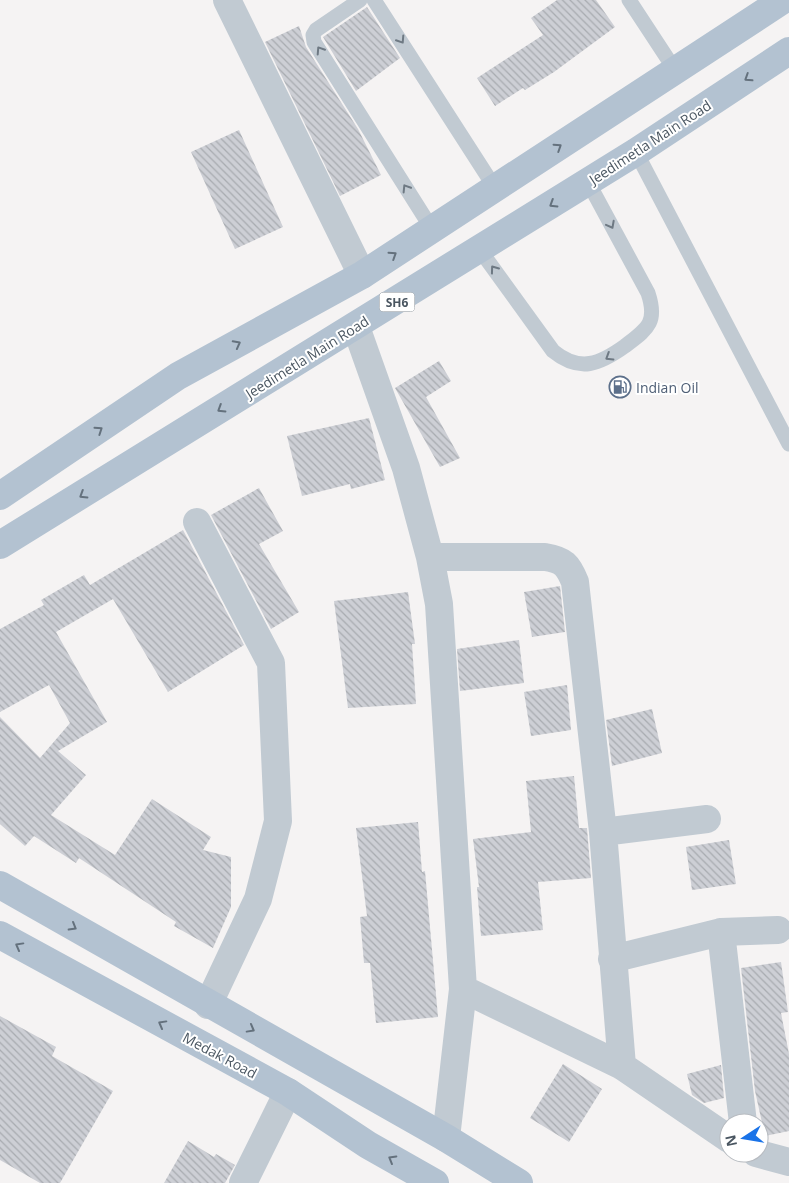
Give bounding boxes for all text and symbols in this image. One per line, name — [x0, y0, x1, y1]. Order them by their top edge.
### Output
one-way arrow — [395, 34, 405, 43]
one-way arrow — [317, 46, 326, 56]
one-way arrow — [745, 72, 754, 81]
street label: Jeedimetla Main Road — [584, 95, 715, 190]
one-way arrow — [553, 143, 562, 153]
one-way arrow — [403, 184, 412, 193]
one-way arrow — [549, 198, 558, 207]
one-way arrow — [605, 220, 615, 229]
one-way arrow — [387, 252, 396, 261]
one-way arrow — [491, 265, 500, 275]
road number: SH6 — [380, 292, 414, 312]
street label: Jeedimetla Main Road — [240, 311, 372, 404]
one-way arrow — [232, 341, 241, 351]
one-way arrow — [605, 350, 614, 360]
fuel station icon: Indian Oil — [608, 375, 632, 399]
place label: Indian Oil — [636, 378, 699, 397]
one-way arrow — [218, 403, 227, 413]
one-way arrow — [93, 427, 102, 436]
one-way arrow — [79, 488, 88, 498]
one-way arrow — [67, 920, 76, 930]
one-way arrow — [16, 942, 25, 952]
one-way arrow — [158, 1020, 167, 1030]
one-way arrow — [245, 1022, 254, 1032]
street label: Medak Road — [180, 1028, 260, 1082]
north arrow — [719, 1113, 769, 1163]
text: N — [720, 1133, 741, 1148]
one-way arrow — [389, 1155, 398, 1165]

